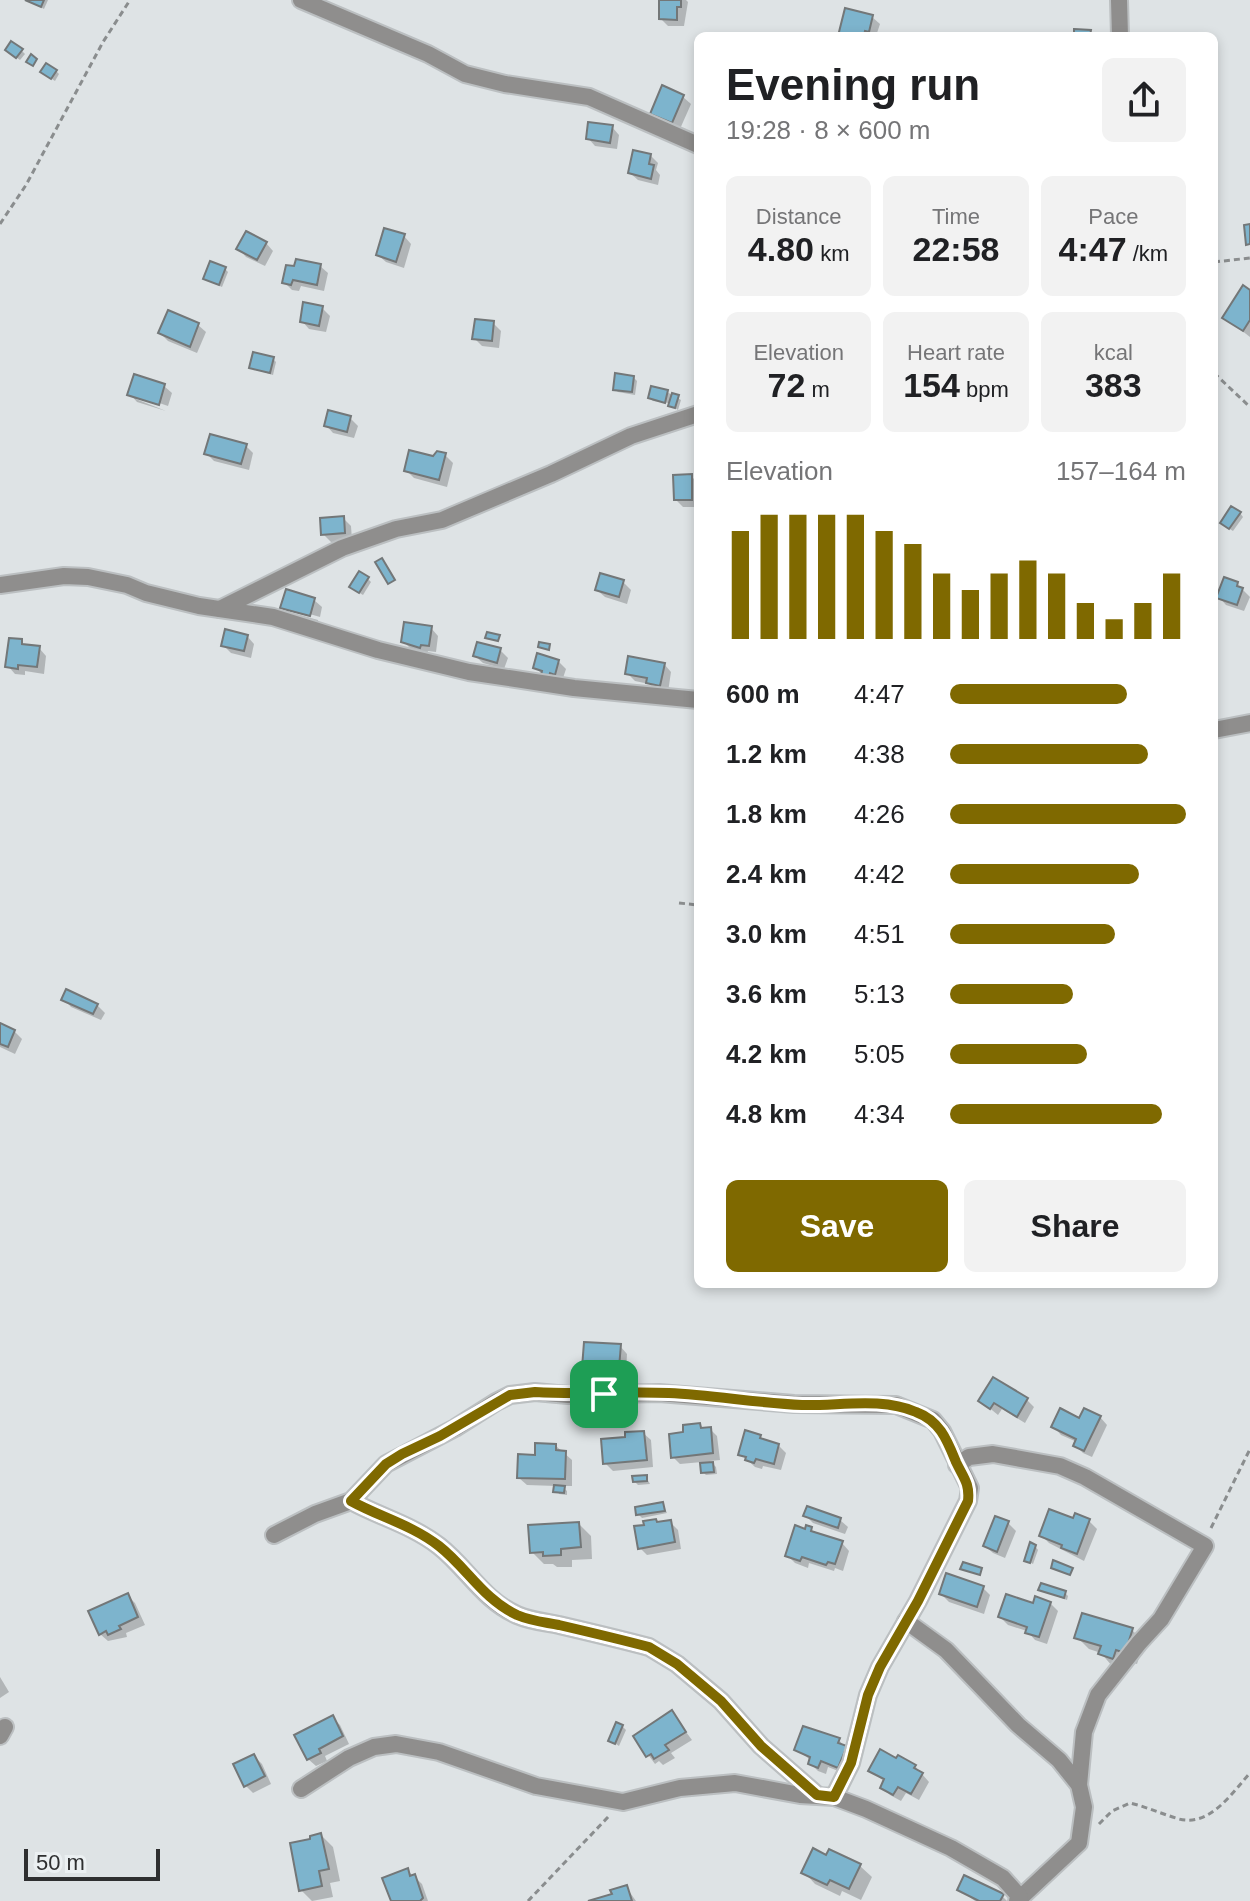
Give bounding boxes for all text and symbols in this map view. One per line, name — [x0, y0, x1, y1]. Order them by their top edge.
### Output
button: share — [1102, 58, 1186, 142]
text: Evening run — [726, 60, 980, 109]
text: 19:28 · 8 × 600 m — [726, 115, 931, 145]
text: Distance — [756, 204, 841, 229]
text: Time — [932, 204, 980, 229]
text: Pace — [1088, 204, 1138, 229]
text: 4.80 — [748, 230, 814, 268]
text: 22:58 — [913, 230, 999, 268]
text: 4:47 — [1059, 230, 1127, 268]
text: km — [814, 241, 849, 266]
text: /km — [1127, 241, 1168, 266]
text: Elevation — [753, 340, 844, 365]
text: Heart rate — [907, 340, 1005, 365]
text: kcal — [1094, 340, 1133, 365]
text: 72 — [768, 366, 805, 404]
text: 154 — [903, 366, 960, 404]
text: 383 — [1085, 366, 1142, 404]
text: m — [805, 377, 830, 402]
text: bpm — [960, 377, 1009, 402]
text: Elevation — [726, 456, 833, 486]
text: 157–164 m — [1056, 456, 1186, 486]
text: 600 m — [726, 679, 800, 709]
text: 4:47 — [854, 679, 905, 709]
text: 1.2 km — [726, 739, 807, 769]
text: 4:38 — [854, 739, 905, 769]
text: 1.8 km — [726, 799, 807, 829]
text: 4:26 — [854, 799, 905, 829]
text: 2.4 km — [726, 859, 807, 889]
text: 4:42 — [854, 859, 905, 889]
text: 3.0 km — [726, 919, 807, 949]
text: 4:51 — [854, 919, 905, 949]
text: 3.6 km — [726, 979, 807, 1009]
text: 5:13 — [854, 979, 905, 1009]
text: 4.2 km — [726, 1039, 807, 1069]
text: 5:05 — [854, 1039, 905, 1069]
text: 4.8 km — [726, 1099, 807, 1129]
text: 4:34 — [854, 1099, 905, 1129]
button: Save — [726, 1180, 948, 1272]
button: Share — [964, 1180, 1186, 1272]
pin — [570, 1360, 638, 1428]
icon: arrive — [582, 1372, 626, 1416]
scale bar — [24, 1845, 160, 1881]
text: 50 m — [36, 1850, 85, 1875]

